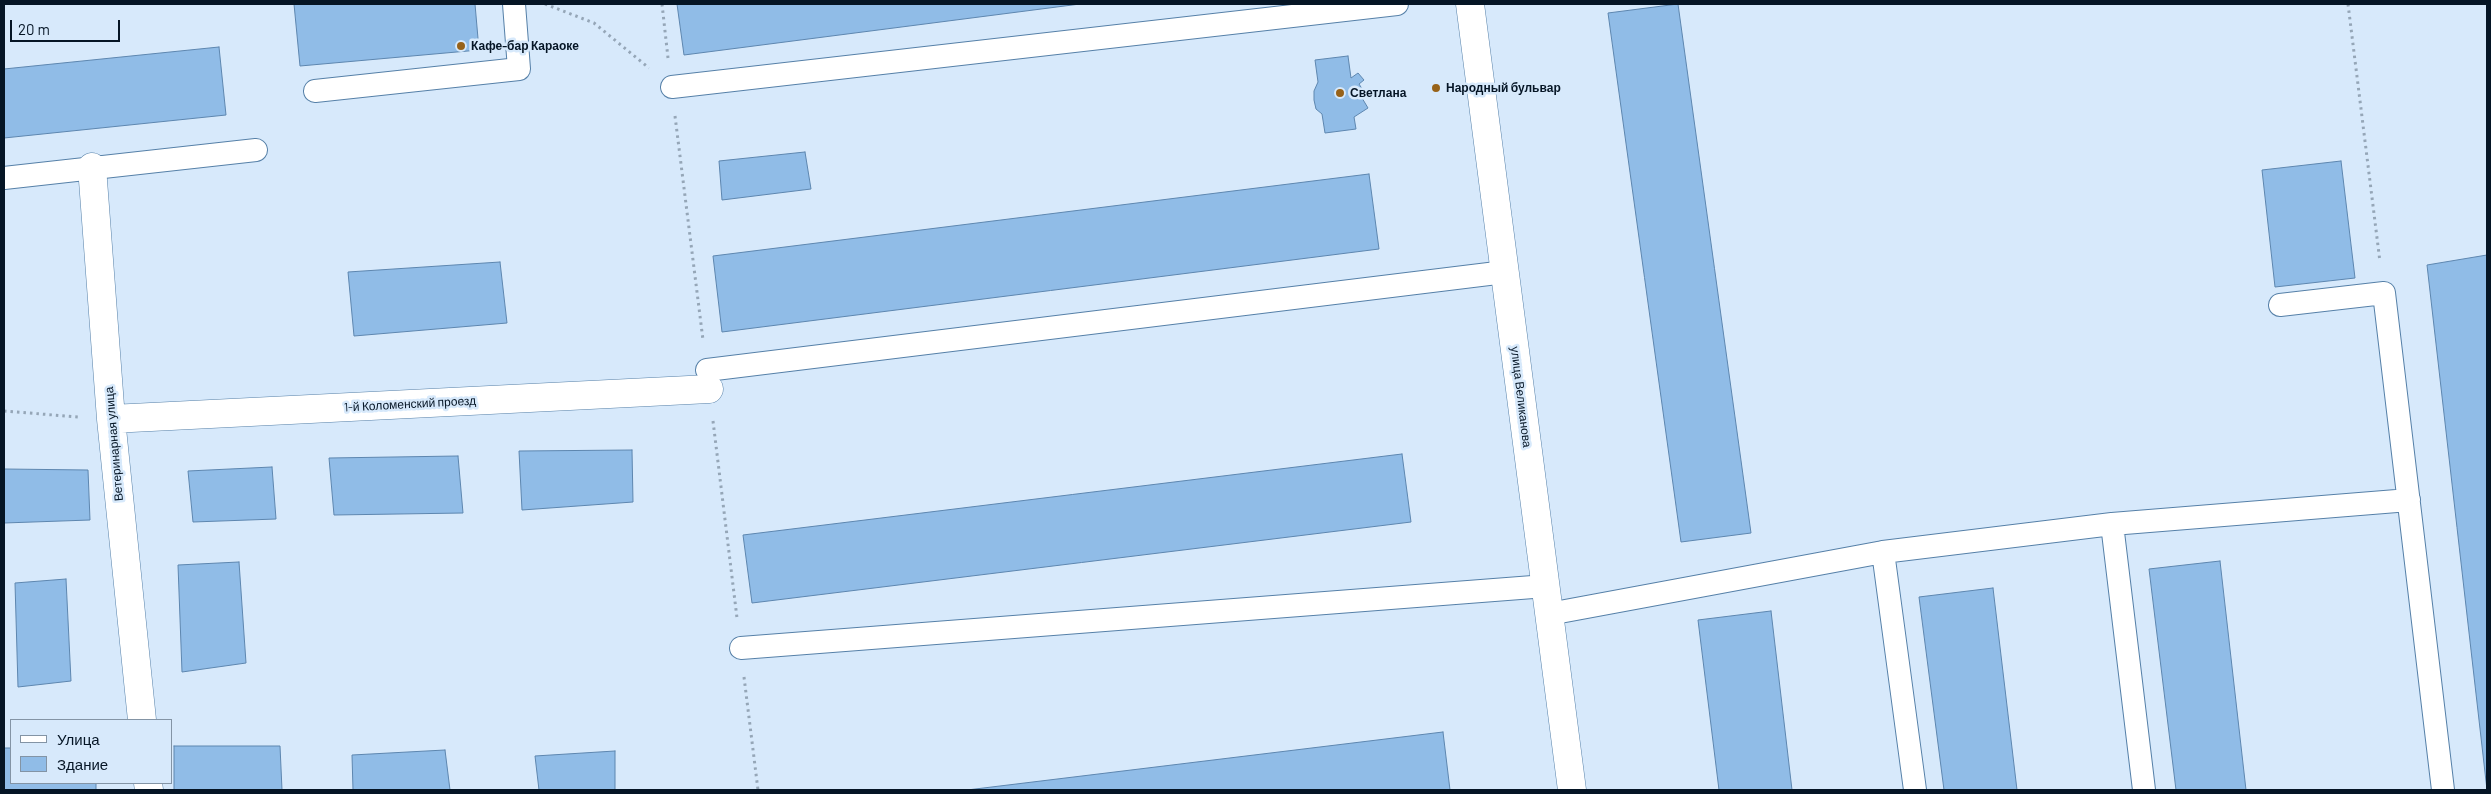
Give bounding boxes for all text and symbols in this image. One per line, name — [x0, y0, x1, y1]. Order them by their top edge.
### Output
scale bar — [12, 10, 122, 42]
text: 20 m — [18, 20, 50, 38]
place label: Кафе-бар Караоке — [471, 39, 579, 53]
marker: Кафе-бар Караоке — [455, 40, 467, 52]
place label: Народный бульвар — [1446, 81, 1561, 95]
marker: Народный бульвар — [1430, 82, 1442, 94]
place label: Светлана — [1350, 86, 1406, 100]
marker: Светлана — [1334, 87, 1346, 99]
street label: улица Великанова — [1508, 346, 1534, 448]
street label: Ветеринарная улица — [102, 386, 126, 502]
street label: 1-й Коломенский проезд — [344, 393, 476, 415]
legend — [10, 719, 172, 784]
text: Улица — [57, 730, 100, 748]
text: Здание — [57, 755, 108, 773]

